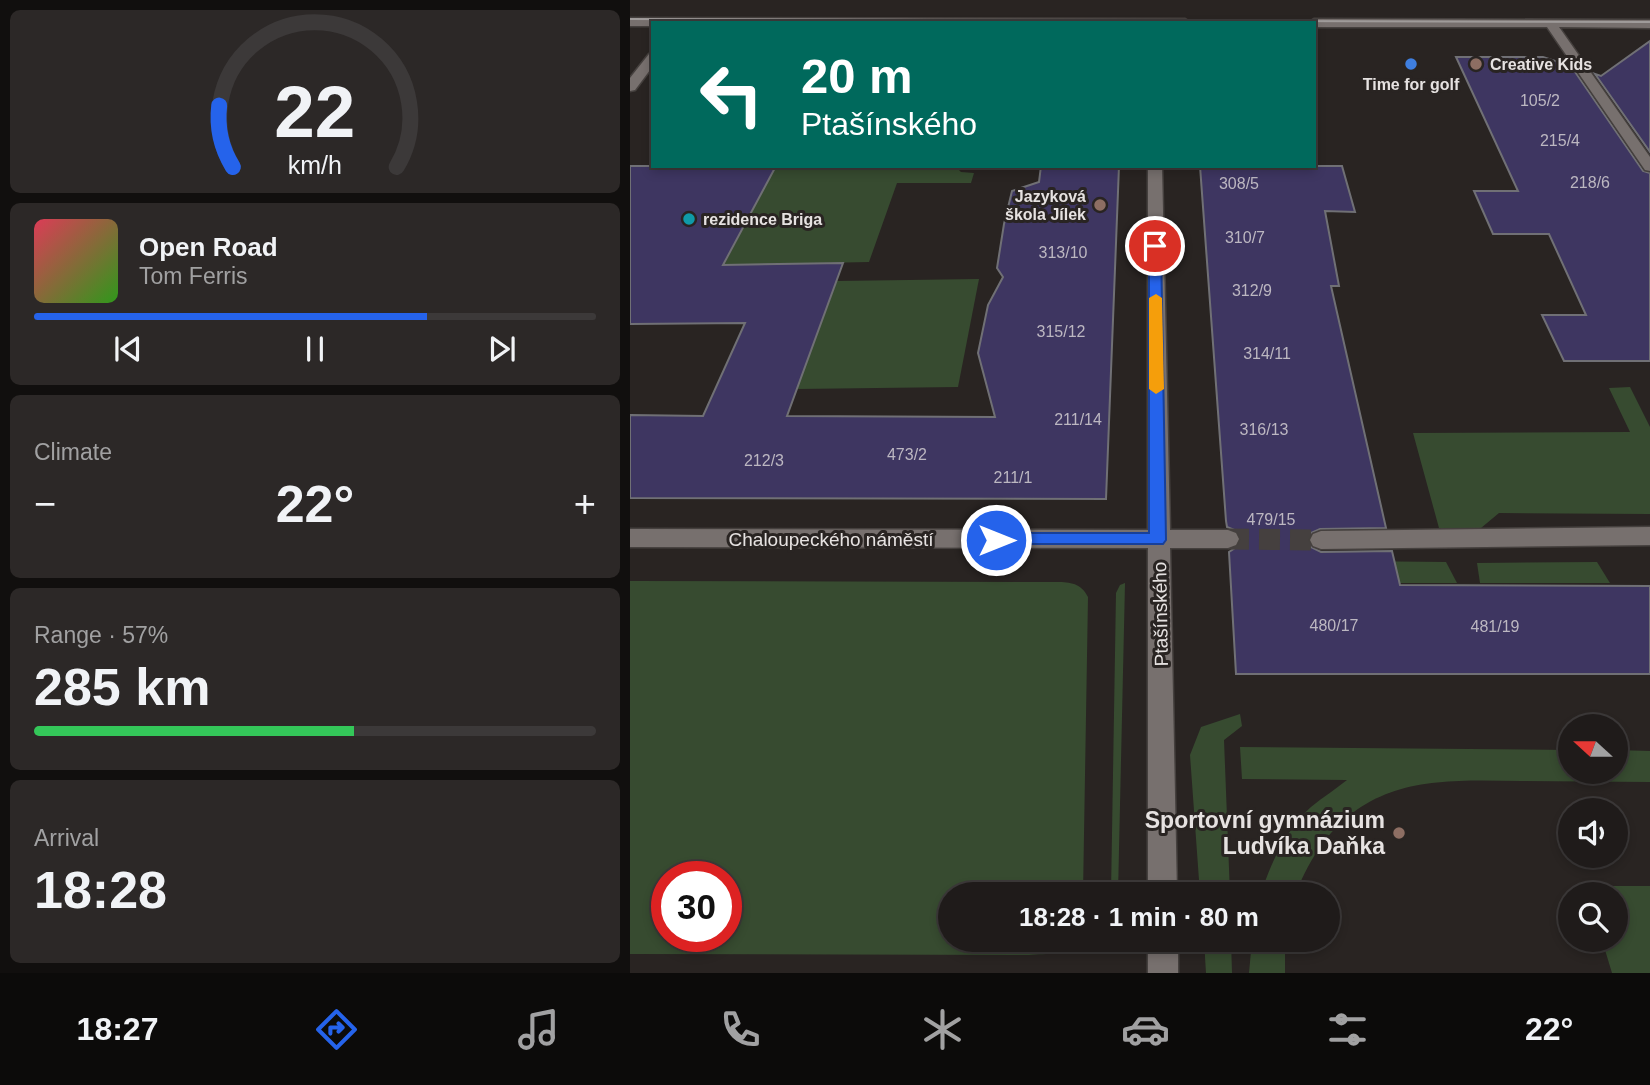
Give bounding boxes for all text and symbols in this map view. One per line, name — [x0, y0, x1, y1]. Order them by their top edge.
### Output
icon: left — [686, 49, 777, 140]
text: 20 m — [801, 49, 913, 103]
marker: Time for golf — [1403, 56, 1419, 72]
marker: Creative Kids — [1468, 56, 1484, 72]
place label: Creative Kids — [1490, 56, 1592, 73]
text: 22 — [275, 72, 355, 153]
place label: Time for golf — [1363, 76, 1460, 93]
house number: 105/2 — [1520, 92, 1560, 109]
text: Ptašínského — [801, 106, 977, 142]
house number: 215/4 — [1540, 132, 1580, 149]
text: km/h — [288, 151, 342, 179]
house number: 218/6 — [1570, 174, 1610, 191]
house number: 308/5 — [1219, 175, 1259, 192]
place label: Jazyková škola Jílek — [1005, 188, 1086, 223]
marker: Jazyková škola Jílek — [1092, 197, 1108, 213]
marker: rezidence Briga — [681, 211, 697, 227]
place label: rezidence Briga — [703, 211, 822, 228]
pin — [1125, 216, 1185, 276]
icon: arrive — [1136, 227, 1174, 265]
house number: 310/7 — [1225, 229, 1265, 246]
text: Open Road — [139, 232, 278, 262]
house number: 313/10 — [1039, 244, 1088, 261]
text: Tom Ferris — [139, 263, 248, 289]
house number: 312/9 — [1232, 282, 1272, 299]
house number: 315/12 — [1037, 323, 1086, 340]
icon: previous — [109, 330, 147, 368]
icon: pause — [296, 330, 334, 368]
icon: next — [483, 330, 521, 368]
house number: 314/11 — [1243, 345, 1291, 362]
house number: 211/14 — [1054, 411, 1102, 428]
house number: 316/13 — [1240, 421, 1289, 438]
text: Climate — [34, 439, 112, 465]
house number: 473/2 — [887, 446, 927, 463]
house number: 212/3 — [744, 452, 784, 469]
house number: 211/1 — [994, 469, 1033, 486]
text: 22° — [276, 475, 354, 533]
text: − — [34, 483, 56, 525]
text: + — [574, 483, 596, 525]
position arrow — [959, 503, 1033, 577]
house number: 479/15 — [1247, 511, 1296, 528]
street label: Chaloupeckého náměstí — [729, 529, 934, 550]
street label: Ptašínského — [1149, 562, 1172, 666]
house number: 480/17 — [1310, 617, 1359, 634]
house number: 481/19 — [1471, 618, 1520, 635]
text: Range · 57% — [34, 622, 168, 648]
text: 285 km — [34, 658, 210, 716]
north arrow — [1558, 714, 1628, 784]
map controls — [1558, 714, 1628, 952]
button: sound — [1558, 798, 1628, 868]
place label: Sportovní gymnázium Ludvíka Daňka — [1145, 807, 1385, 859]
text: Arrival — [34, 825, 99, 851]
marker: Sportovní gymnázium Ludvíka Daňka — [1391, 825, 1407, 841]
text: 18:28 — [34, 861, 167, 919]
speed limit sign: 30 — [651, 861, 742, 952]
button: search — [1558, 882, 1628, 952]
text: 18:28 · 1 min · 80 m — [1019, 902, 1259, 932]
icon: directions — [312, 1005, 361, 1054]
icon: music — [514, 1005, 563, 1054]
icon: phone — [716, 1005, 765, 1054]
icon: climate — [918, 1005, 967, 1054]
icon: car — [1121, 1005, 1170, 1054]
icon: filters — [1323, 1005, 1372, 1054]
text: 18:27 — [77, 1011, 158, 1047]
text: 22° — [1525, 1011, 1573, 1047]

